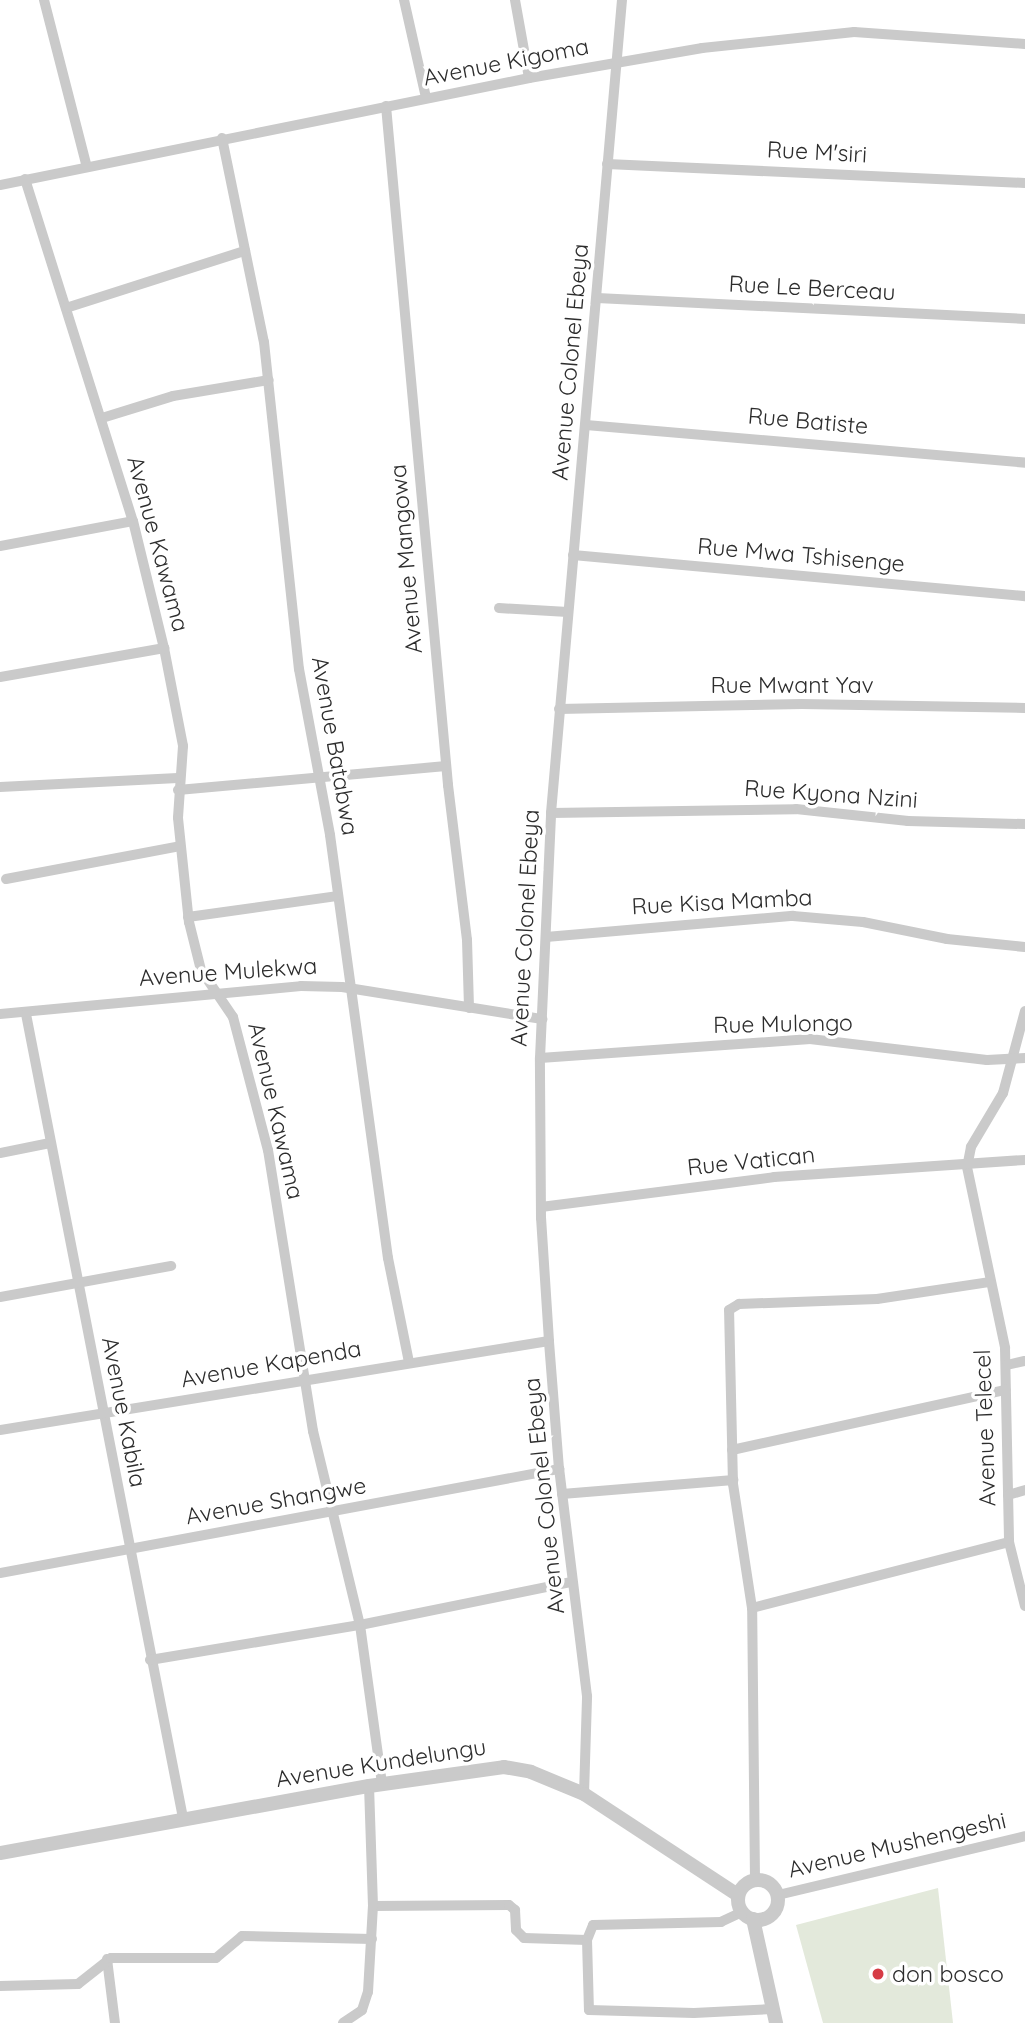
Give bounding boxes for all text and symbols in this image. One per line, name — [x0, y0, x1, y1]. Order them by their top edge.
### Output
street label: Avenue Kigoma — [421, 32, 591, 92]
street label: Rue M'siri — [766, 136, 868, 168]
street label: Avenue Colonel Ebeya — [546, 242, 594, 482]
street label: Rue Le Berceau — [728, 270, 896, 306]
street label: Rue Batiste — [747, 402, 869, 440]
street label: Avenue Kawama — [121, 453, 195, 635]
street label: Avenue Mangowa — [384, 463, 428, 655]
street label: Rue Mwa Tshisenge — [696, 532, 906, 578]
street label: Avenue Batabwa — [306, 655, 364, 837]
street label: Rue Mwant Yav — [710, 671, 874, 699]
street label: Rue Kyona Nzini — [743, 774, 919, 814]
street label: Avenue Colonel Ebeya — [505, 809, 545, 1047]
street label: Rue Kisa Mamba — [631, 883, 813, 921]
street label: Avenue Mulekwa — [138, 952, 318, 992]
street label: Rue Mulongo — [713, 1009, 853, 1039]
street label: Avenue Kawama — [242, 1020, 310, 1202]
street label: Rue Vatican — [686, 1141, 816, 1181]
street label: Avenue Kabila — [96, 1335, 152, 1489]
street label: Avenue Kapenda — [179, 1335, 363, 1393]
street label: Avenue Telecel — [968, 1349, 1002, 1507]
street label: Avenue Colonel Ebeya — [518, 1376, 570, 1616]
street label: Avenue Shangwe — [184, 1472, 368, 1530]
street label: Avenue Kundelungu — [274, 1733, 488, 1793]
street label: Avenue Mushengeshi — [785, 1806, 1009, 1884]
place label: don bosco — [892, 1960, 1004, 1988]
marker: don bosco — [870, 1966, 886, 1982]

